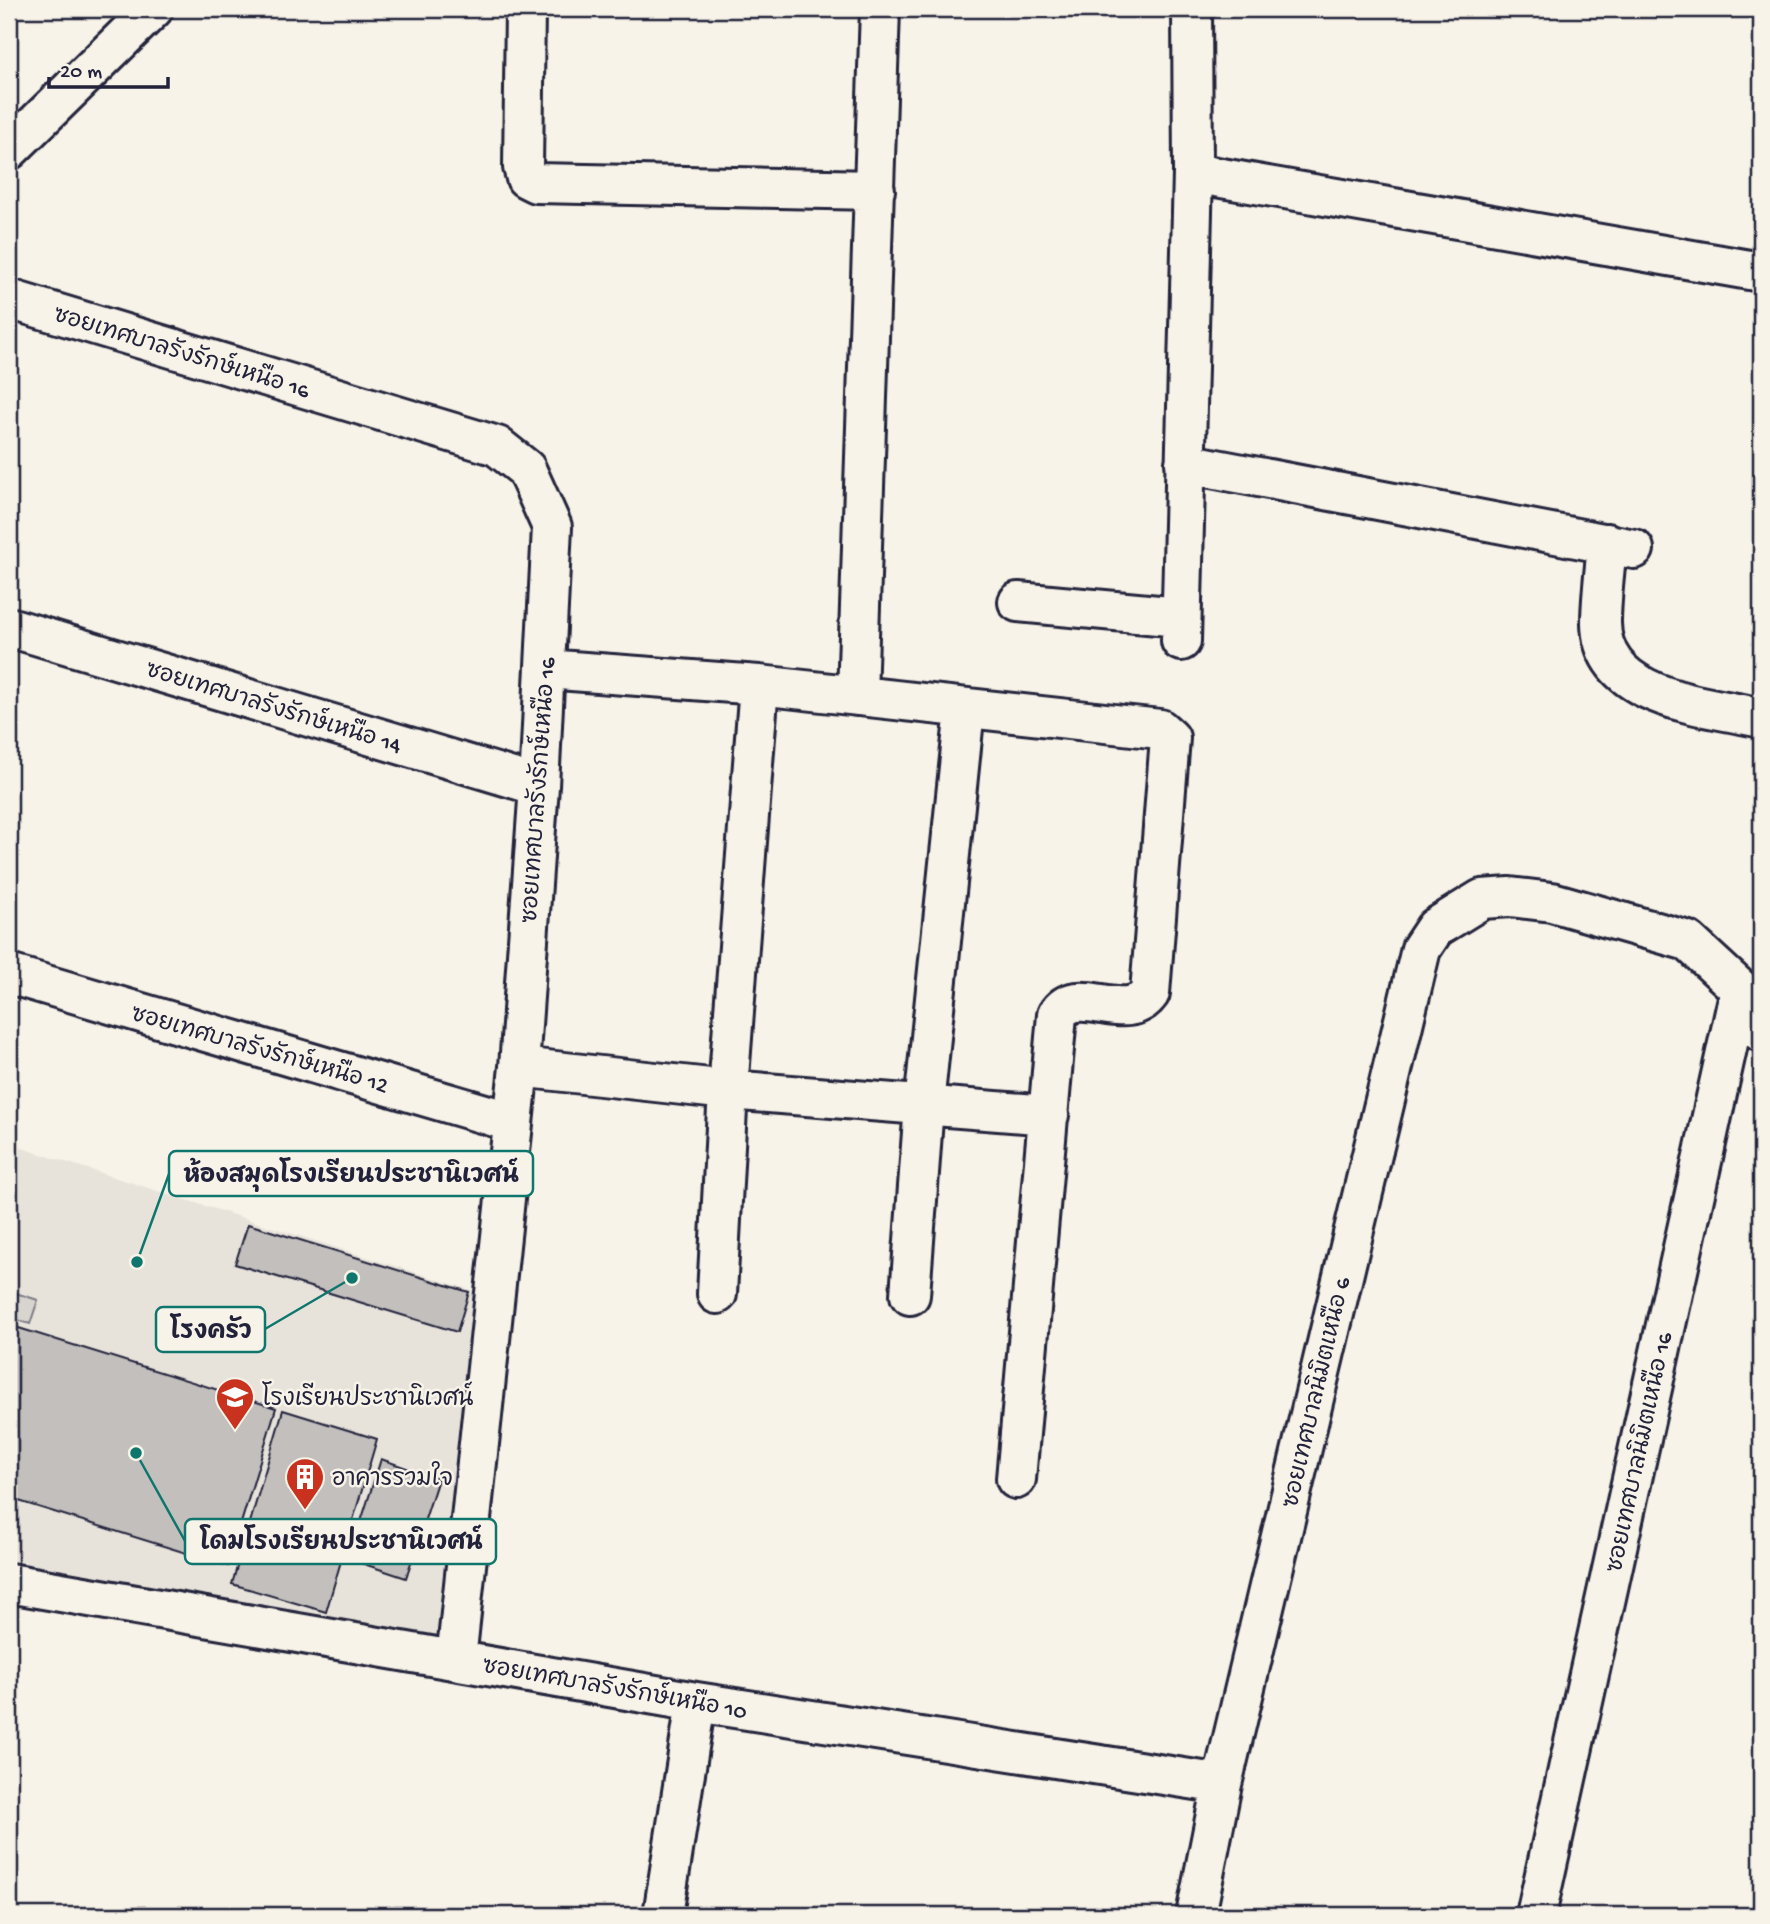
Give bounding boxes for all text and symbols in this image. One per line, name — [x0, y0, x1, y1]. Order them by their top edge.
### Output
scale bar — [49, 46, 168, 90]
text: 20 m — [60, 61, 102, 86]
street label: ซอยเทศบาลรังรักษ์เหนือ 16 — [50, 297, 315, 406]
street label: ซอยเทศบาลรังรักษ์เหนือ 14 — [142, 652, 406, 761]
street label: ซอยเทศบาลรังรักษ์เหนือ 16 — [512, 656, 563, 924]
street label: ซอยเทศบาลรังรักษ์เหนือ 12 — [127, 996, 392, 1101]
callout: ห้องสมุดโรงเรียนประชานิเวศน์ — [169, 1151, 533, 1196]
text: ห้องสมุดโรงเรียนประชานิเวศน์ — [183, 1157, 519, 1192]
street label: ซอยเทศบาลนิมิตเหนือ 6 — [1274, 1273, 1358, 1511]
callout: โรงครัว — [156, 1307, 265, 1352]
text: โรงครัว — [169, 1313, 252, 1348]
street label: ซอยเทศบาลนิมิตเหนือ 16 — [1598, 1329, 1680, 1575]
school or university icon: โรงเรียนประชานิเวศน์ — [214, 1376, 256, 1431]
place label: โรงเรียนประชานิเวศน์ — [262, 1381, 473, 1414]
building icon: อาคารรวมใจ — [284, 1456, 326, 1511]
place label: อาคารรวมใจ — [332, 1461, 453, 1494]
callout: โดมโรงเรียนประชานิเวศน์ — [185, 1519, 496, 1564]
text: โดมโรงเรียนประชานิเวศน์ — [199, 1524, 483, 1559]
street label: ซอยเทศบาลรังรักษ์เหนือ 10 — [480, 1648, 750, 1727]

